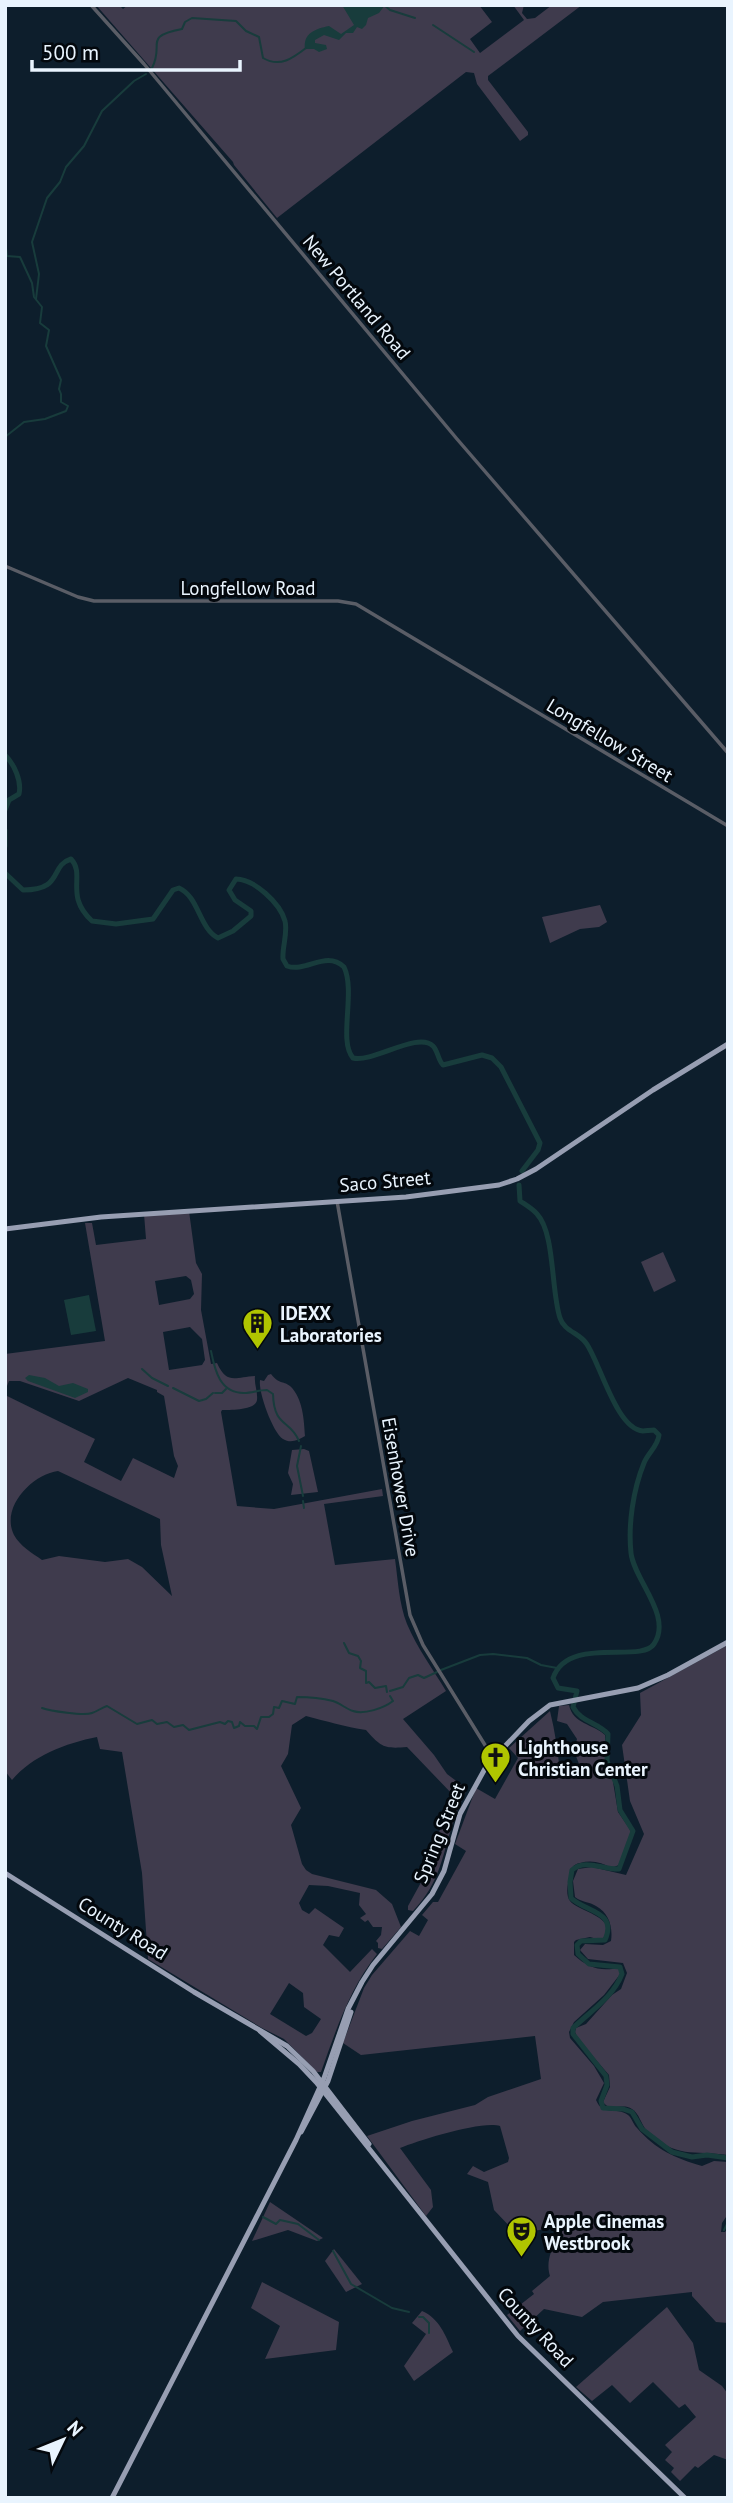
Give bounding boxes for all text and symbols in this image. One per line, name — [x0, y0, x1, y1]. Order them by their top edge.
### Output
scale bar — [32, 28, 240, 72]
text: 500 m — [42, 39, 99, 66]
street label: New Portland Road — [298, 230, 416, 364]
street label: Longfellow Road — [181, 576, 315, 600]
street label: Longfellow Street — [542, 693, 678, 787]
street label: Saco Street — [338, 1165, 432, 1197]
place label: IDEXX Laboratories — [280, 1301, 382, 1347]
building icon: IDEXX Laboratories — [240, 1307, 274, 1351]
street label: Eisenhower Drive — [377, 1415, 425, 1559]
place label: Lighthouse Christian Center — [518, 1735, 648, 1781]
church icon: Lighthouse Christian Center — [478, 1741, 512, 1785]
street label: Spring Street — [408, 1779, 470, 1887]
street label: County Road — [74, 1891, 172, 1965]
place label: Apple Cinemas Westbrook — [544, 2209, 664, 2255]
theatre icon: Apple Cinemas Westbrook — [504, 2215, 538, 2259]
street label: County Road — [493, 2282, 579, 2372]
north arrow — [28, 2405, 98, 2475]
text: N — [62, 2416, 88, 2441]

